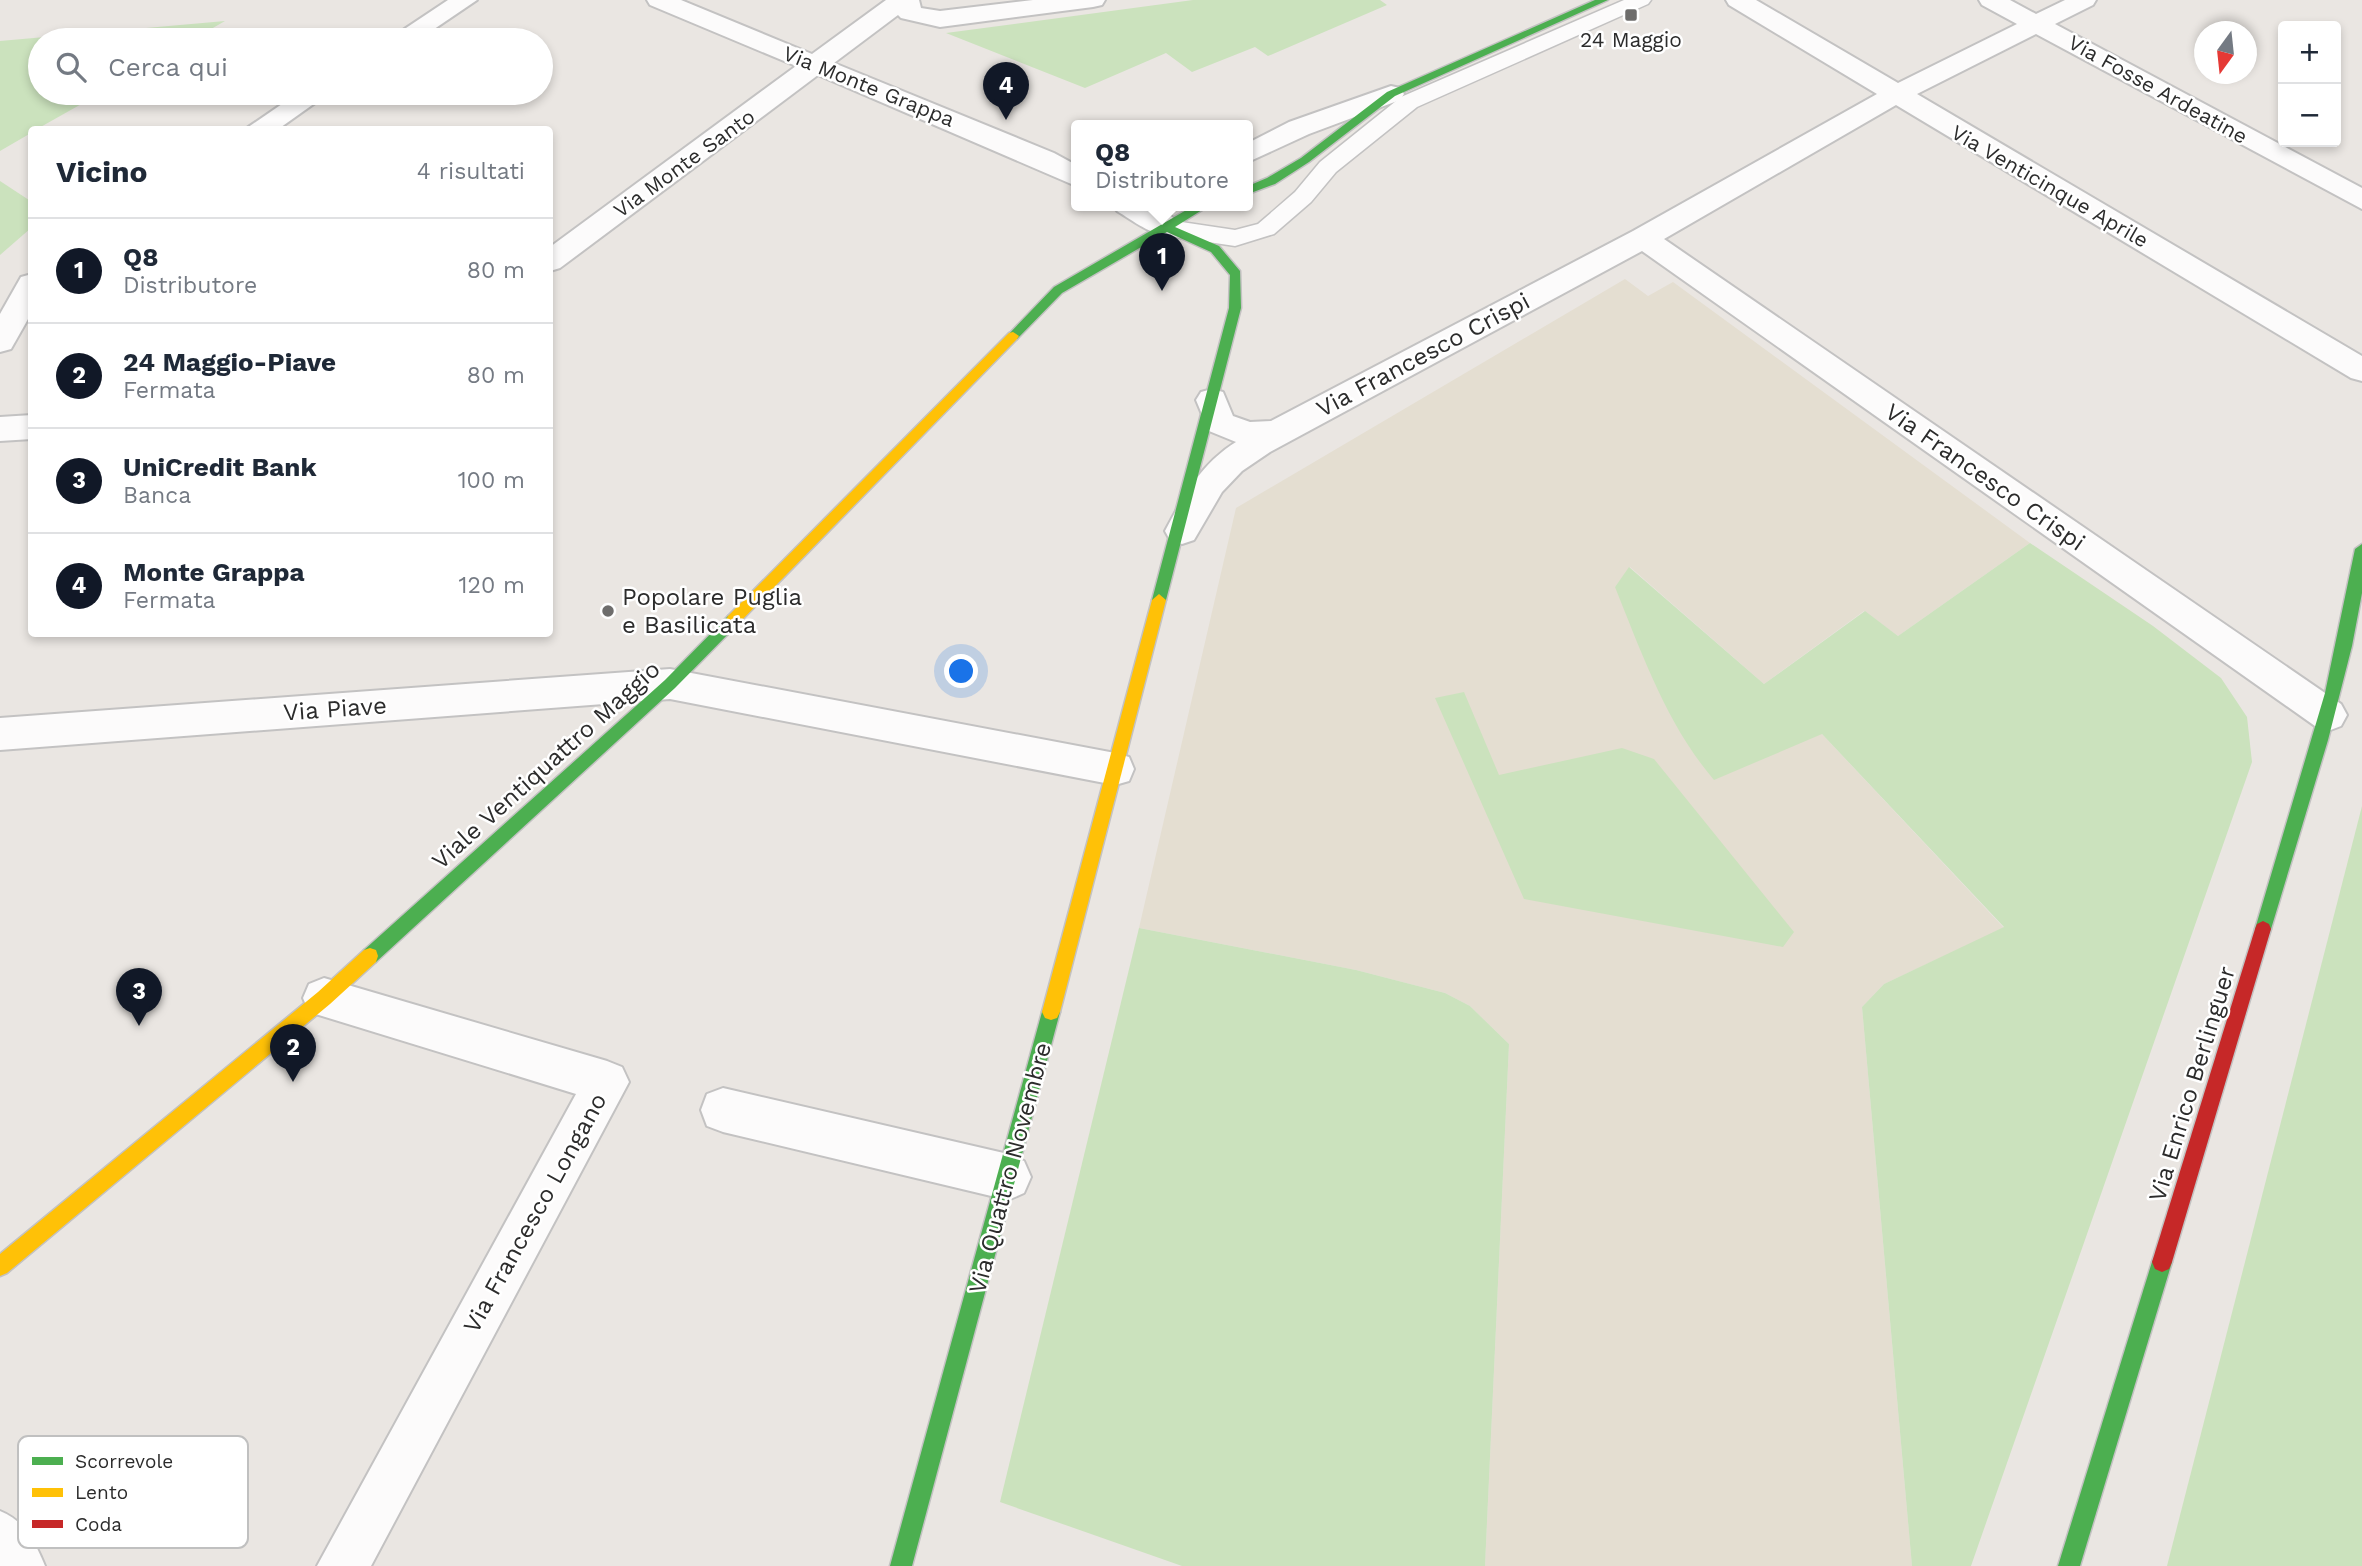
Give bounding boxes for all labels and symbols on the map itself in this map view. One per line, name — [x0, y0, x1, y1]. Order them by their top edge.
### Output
marker: 24 Maggio — [1623, 7, 1639, 23]
north arrow — [2194, 21, 2257, 84]
place label: 24 Maggio — [1580, 27, 1682, 52]
street label: Via Fosse Ardeatine — [2064, 29, 2252, 149]
street label: Via Monte Grappa — [780, 40, 958, 132]
pin: 4 — [983, 62, 1029, 120]
street label: Via Monte Santo — [609, 103, 759, 223]
street label: Via Venticinque Aprile — [1947, 119, 2153, 253]
pin: 1 — [1139, 233, 1185, 291]
street label: Via Francesco Crispi — [1312, 287, 1534, 423]
street label: Via Francesco Crispi — [1880, 397, 2090, 557]
place label: Popolare Puglia e Basilicata — [622, 583, 802, 639]
marker: Popolare Puglia e Basilicata — [600, 603, 616, 619]
your location — [944, 654, 978, 688]
street label: Viale Ventiquattro Maggio — [426, 655, 666, 875]
street label: Via Piave — [282, 691, 388, 727]
street label: Via Enrico Berlinguer — [2143, 963, 2241, 1205]
pin: 3 — [116, 968, 162, 1026]
pin: 2 — [270, 1024, 316, 1082]
street label: Via Quattro Novembre — [963, 1039, 1057, 1297]
street label: Via Francesco Longano — [457, 1088, 613, 1338]
legend — [18, 1436, 248, 1548]
text: Scorrevole — [75, 1450, 173, 1473]
text: Lento — [75, 1481, 128, 1504]
text: Coda — [75, 1513, 122, 1536]

